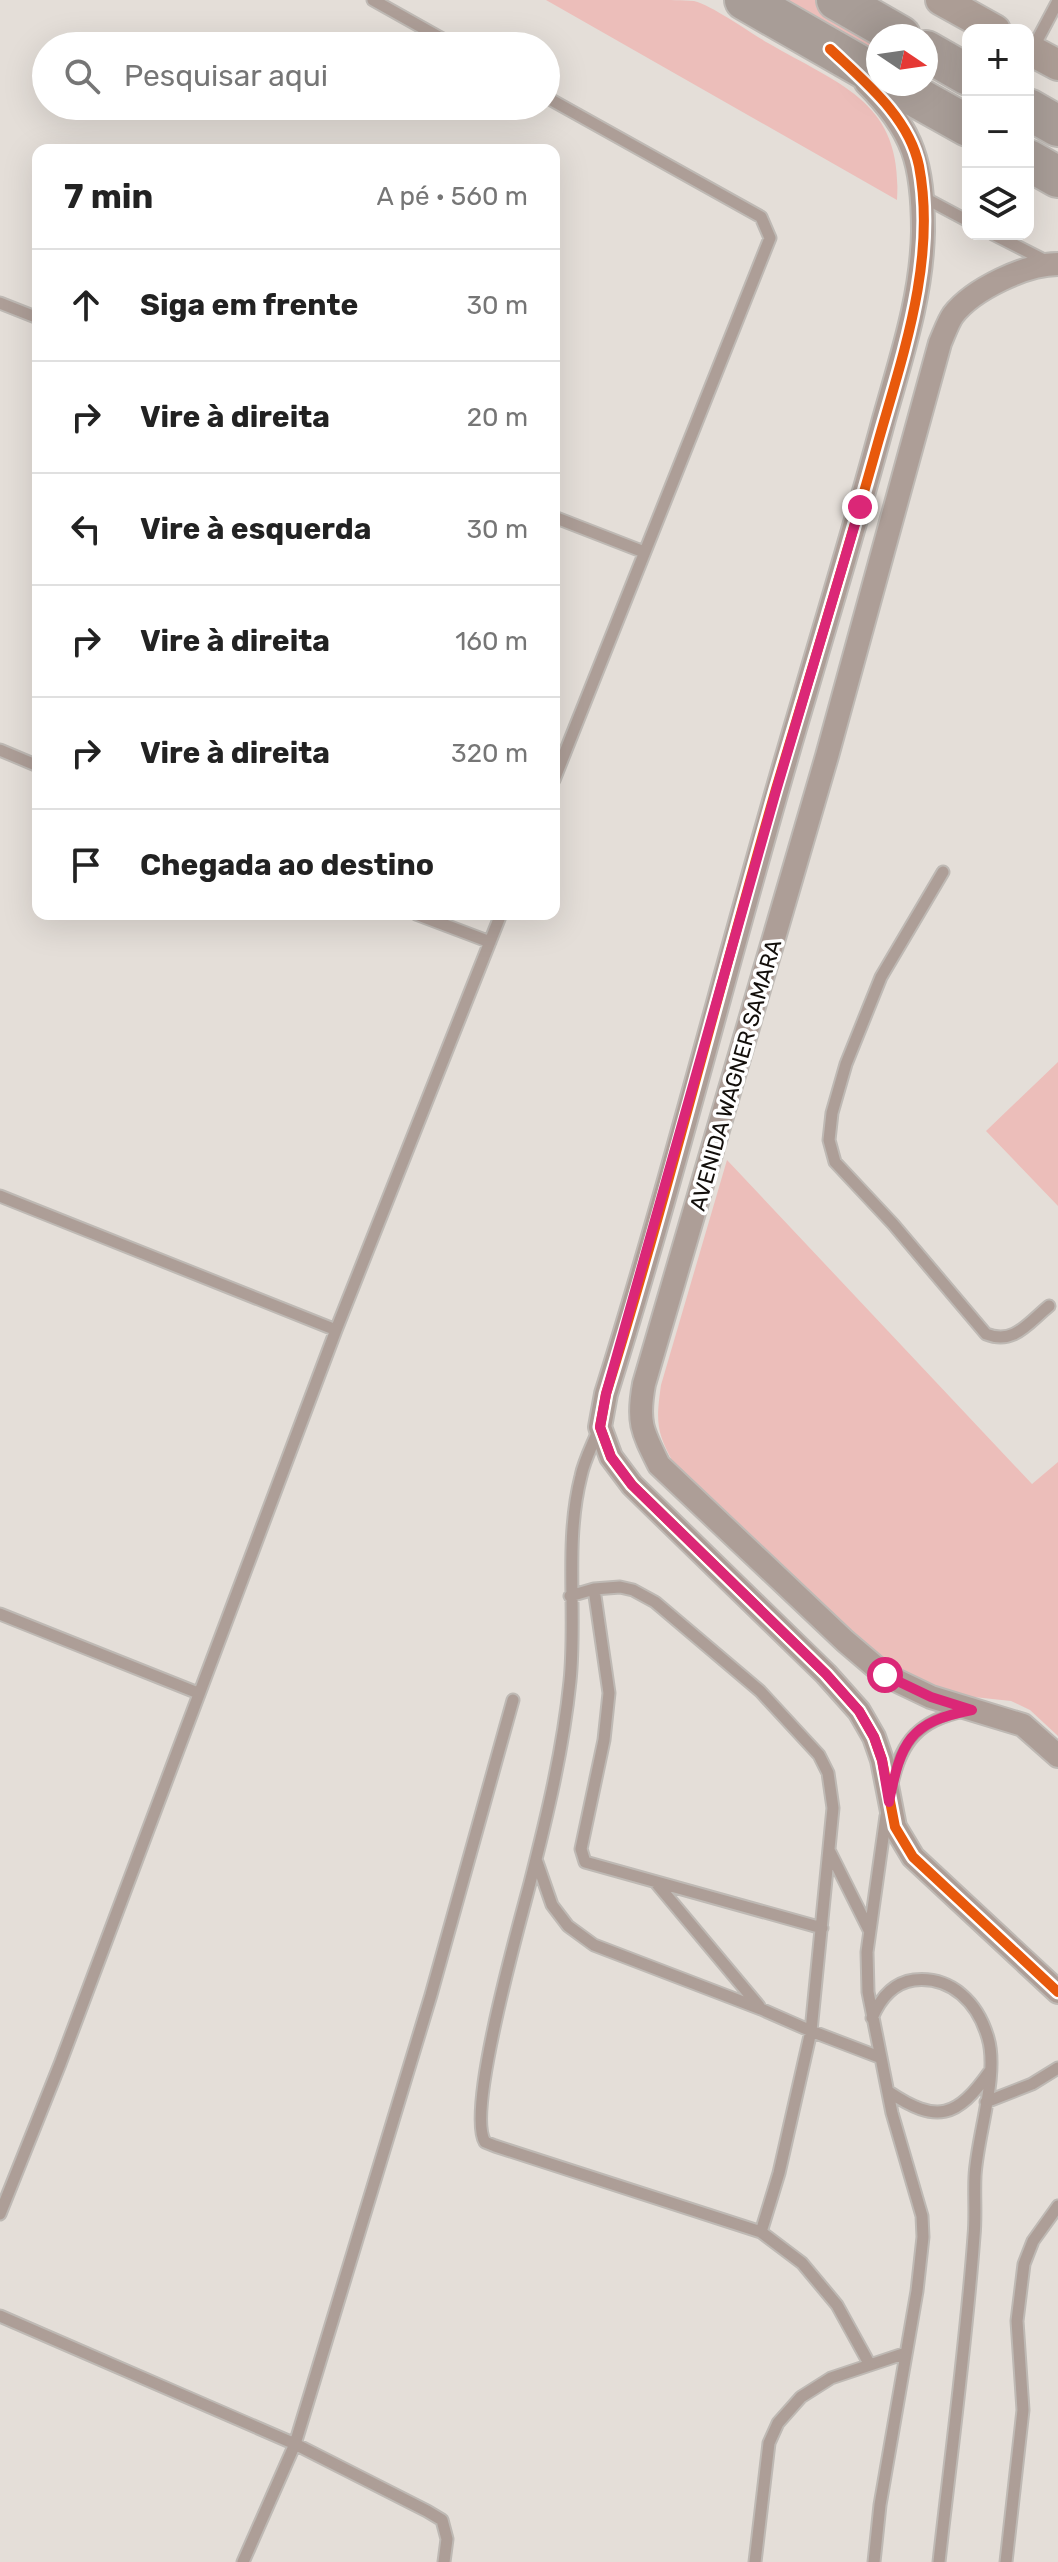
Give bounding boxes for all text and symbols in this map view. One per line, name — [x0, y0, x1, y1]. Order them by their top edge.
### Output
north arrow — [866, 24, 938, 96]
map controls — [962, 24, 1034, 240]
button: + — [962, 24, 1034, 96]
search box — [32, 32, 560, 120]
icon: search — [60, 54, 104, 98]
text: Pesquisar aqui — [124, 58, 328, 94]
button: − — [962, 96, 1034, 168]
button: layers — [962, 168, 1034, 240]
text: 7 min — [64, 176, 153, 217]
text: A pé · 560 m — [376, 181, 528, 212]
icon: ahead — [64, 283, 108, 327]
text: Siga em frente — [140, 287, 358, 323]
text: 30 m — [466, 290, 528, 321]
icon: right — [64, 395, 108, 439]
text: Vire à direita — [140, 399, 330, 435]
text: 20 m — [467, 402, 528, 433]
route end — [842, 489, 878, 525]
icon: left — [64, 507, 108, 551]
text: Vire à esquerda — [140, 511, 371, 547]
text: 30 m — [466, 514, 528, 545]
icon: right — [64, 619, 108, 663]
text: Vire à direita — [140, 623, 330, 659]
text: 160 m — [455, 626, 528, 657]
icon: right — [64, 731, 108, 775]
text: Vire à direita — [140, 735, 330, 771]
text: 320 m — [451, 738, 528, 769]
icon: arrive — [64, 843, 108, 887]
text: Chegada ao destino — [140, 847, 434, 883]
street label: AVENIDA WAGNER SAMARA — [684, 936, 787, 1214]
route start — [867, 1657, 903, 1693]

